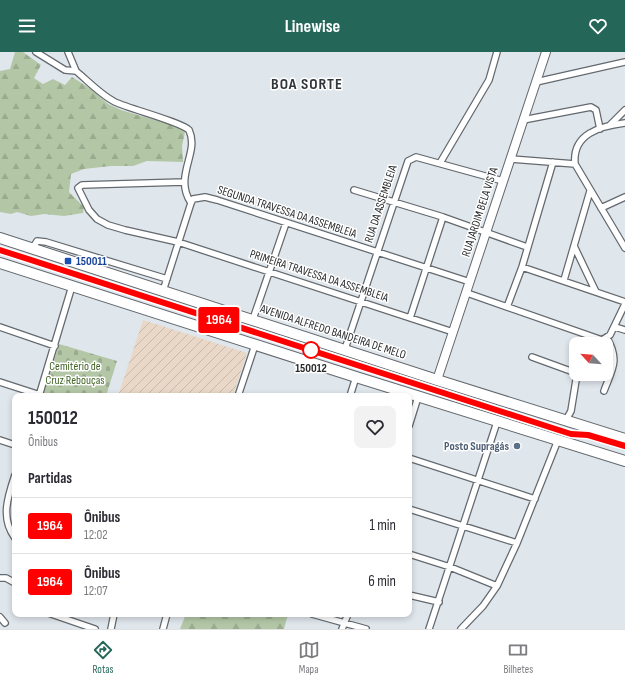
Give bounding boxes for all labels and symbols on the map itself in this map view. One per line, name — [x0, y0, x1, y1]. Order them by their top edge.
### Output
district label: BOA SORTE — [271, 75, 343, 94]
street label: RUA DA ASSEMBLEIA — [361, 162, 401, 245]
street label: RUA JARDIM BELA VISTA — [458, 165, 502, 259]
street label: SEGUNDA TRAVESSA DA ASSEMBLEIA — [215, 182, 359, 242]
street label: PRIMEIRA TRAVESSA DA ASSEMBLEIA — [248, 246, 391, 306]
place label: 150011 — [76, 254, 107, 269]
marker: 150011 — [63, 256, 73, 266]
street label: AVENIDA ALFREDO BANDEIRA DE MELO — [257, 301, 408, 363]
line badge: 1964 — [191, 307, 247, 333]
north arrow — [569, 337, 613, 381]
marker: 150012 — [302, 341, 320, 359]
park label: Cemitério de Cruz Rebouças — [45, 359, 105, 388]
place label: 150012 — [295, 361, 327, 376]
place label: Posto Supragás — [444, 439, 509, 454]
marker: Posto Supragás — [512, 441, 522, 451]

